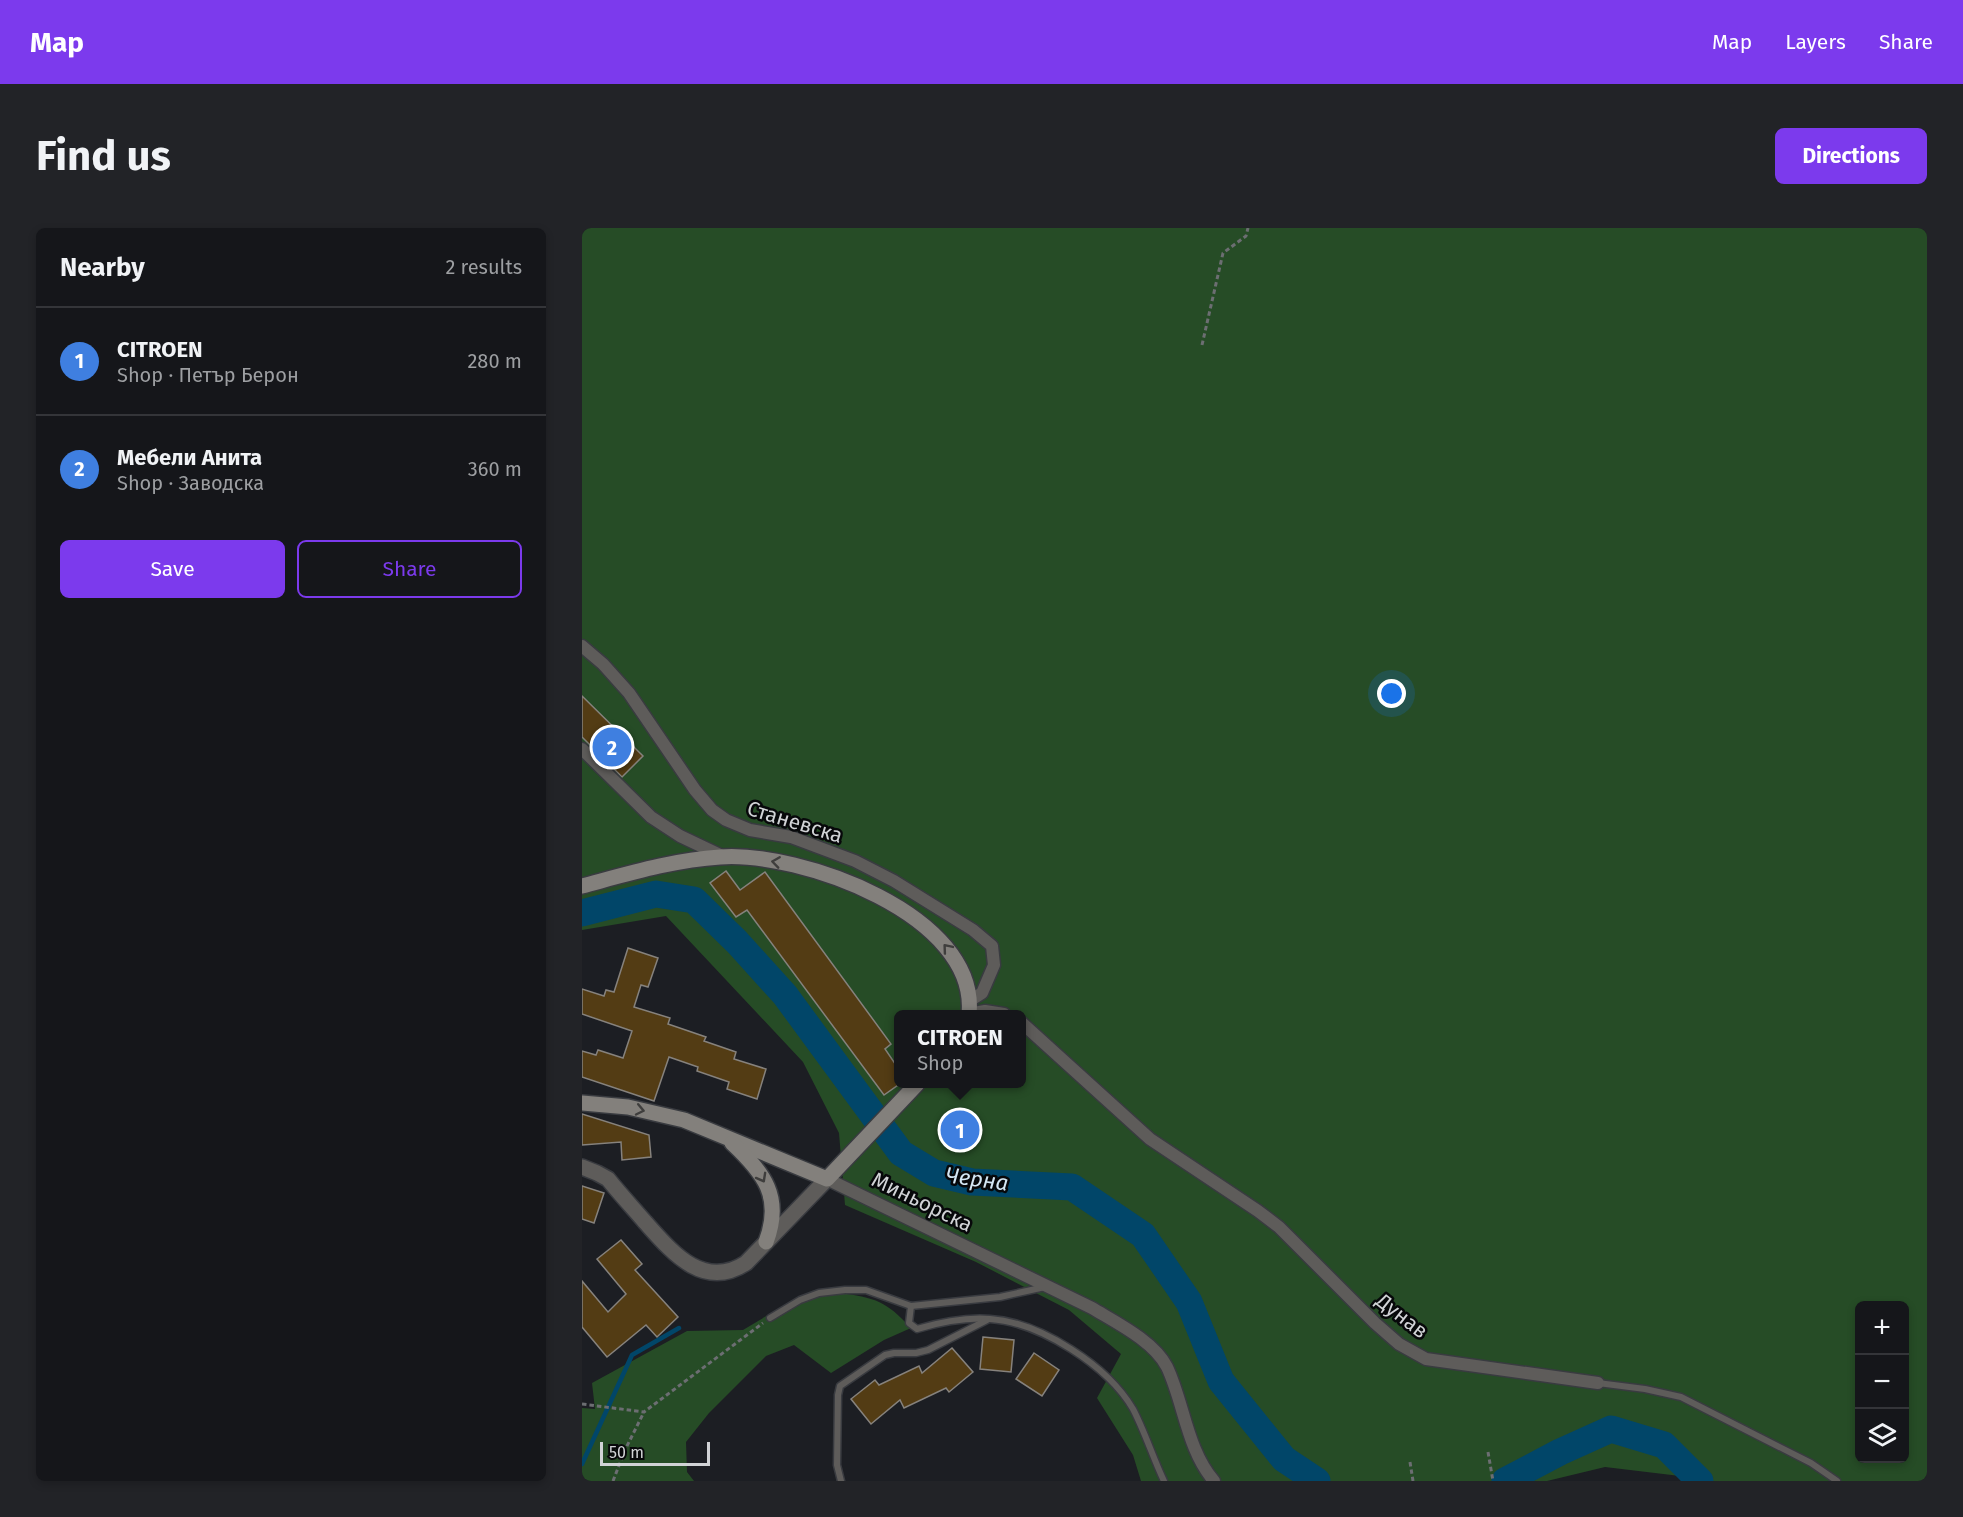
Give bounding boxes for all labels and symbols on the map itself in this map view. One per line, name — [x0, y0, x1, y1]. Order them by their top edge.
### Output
your location — [1377, 679, 1406, 708]
pin: 2 — [592, 724, 632, 770]
street label: Станевска — [744, 795, 846, 849]
one-way arrow — [771, 856, 780, 868]
one-way arrow — [943, 944, 954, 955]
one-way arrow — [635, 1103, 645, 1116]
pin: 1 — [940, 1108, 980, 1152]
water label: Черна — [944, 1161, 1010, 1197]
street label: Миньорска — [867, 1166, 977, 1238]
one-way arrow — [755, 1171, 766, 1182]
street label: Дунав — [1370, 1287, 1433, 1344]
scale bar — [600, 1439, 710, 1466]

